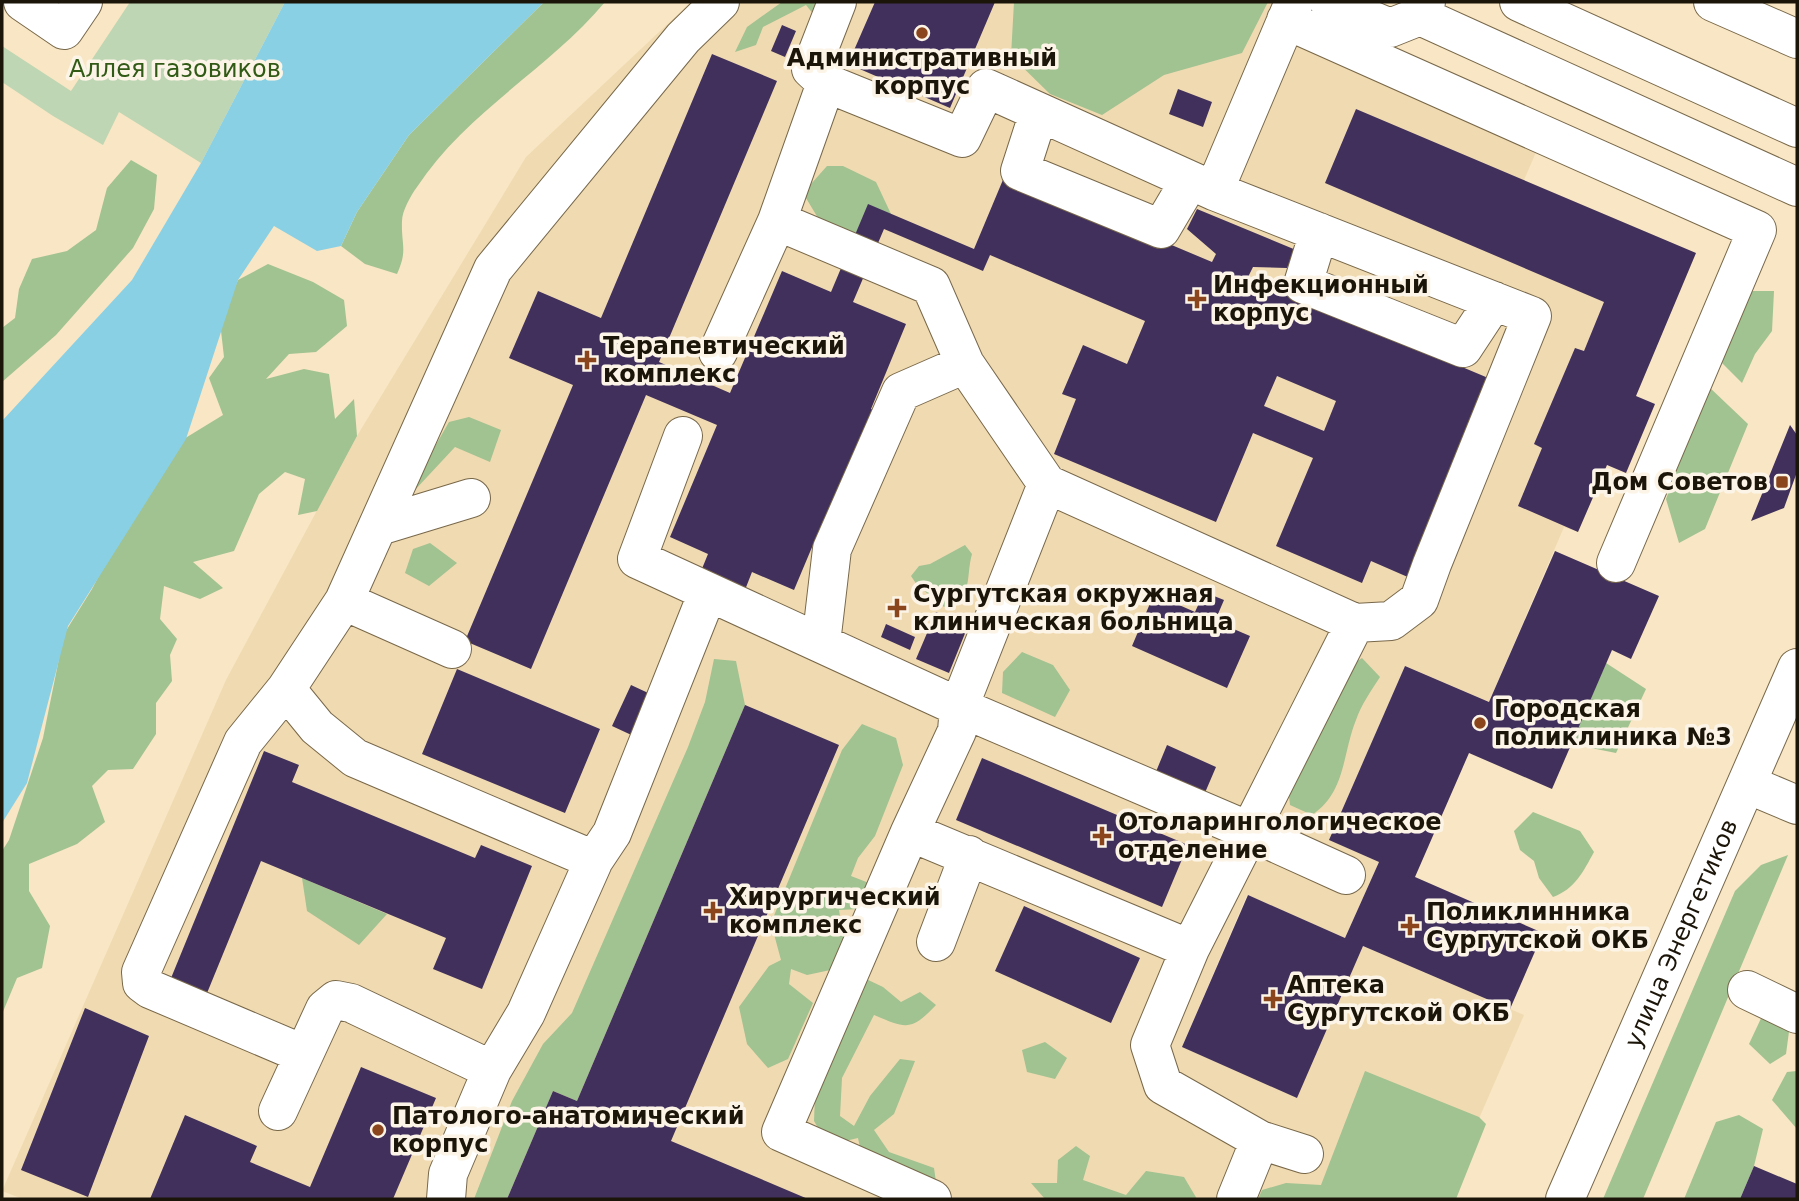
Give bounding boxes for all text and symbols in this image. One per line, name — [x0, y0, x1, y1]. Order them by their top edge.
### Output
marker: Административный корпус — [914, 25, 930, 41]
place label: Административный корпус — [787, 44, 1057, 100]
park label: Аллея газовиков — [69, 55, 281, 83]
place label: Инфекционный корпус — [1213, 271, 1429, 327]
marker: Инфекционный корпус — [1187, 289, 1207, 309]
place label: Терапевтический комплекс — [603, 332, 845, 388]
marker: Терапевтический комплекс — [577, 350, 597, 370]
place label: Дом Советов — [1591, 468, 1768, 496]
marker: Дом Советов — [1774, 474, 1790, 490]
place label: Сургутская окружная клиническая больница — [913, 580, 1234, 636]
marker: Сургутская окружная клиническая больница — [887, 598, 907, 618]
place label: Городская поликлиника №3 — [1494, 695, 1732, 751]
marker: Городская поликлиника №3 — [1472, 715, 1488, 731]
place label: Отоларингологическое отделение — [1118, 808, 1442, 864]
street label: улица Энергетиков — [1619, 815, 1743, 1052]
marker: Отоларингологическое отделение — [1092, 826, 1112, 846]
place label: Хирургический комплекс — [729, 883, 941, 939]
place label: Поликлинника Сургутской ОКБ — [1426, 898, 1649, 954]
marker: Хирургический комплекс — [703, 901, 723, 921]
marker: Поликлинника Сургутской ОКБ — [1400, 916, 1420, 936]
place label: Аптека Сургутской ОКБ — [1287, 971, 1510, 1027]
marker: Аптека Сургутской ОКБ — [1265, 991, 1281, 1007]
place label: Патолого-анатомический корпус — [392, 1102, 744, 1158]
marker: Патолого-анатомический корпус — [370, 1122, 386, 1138]

